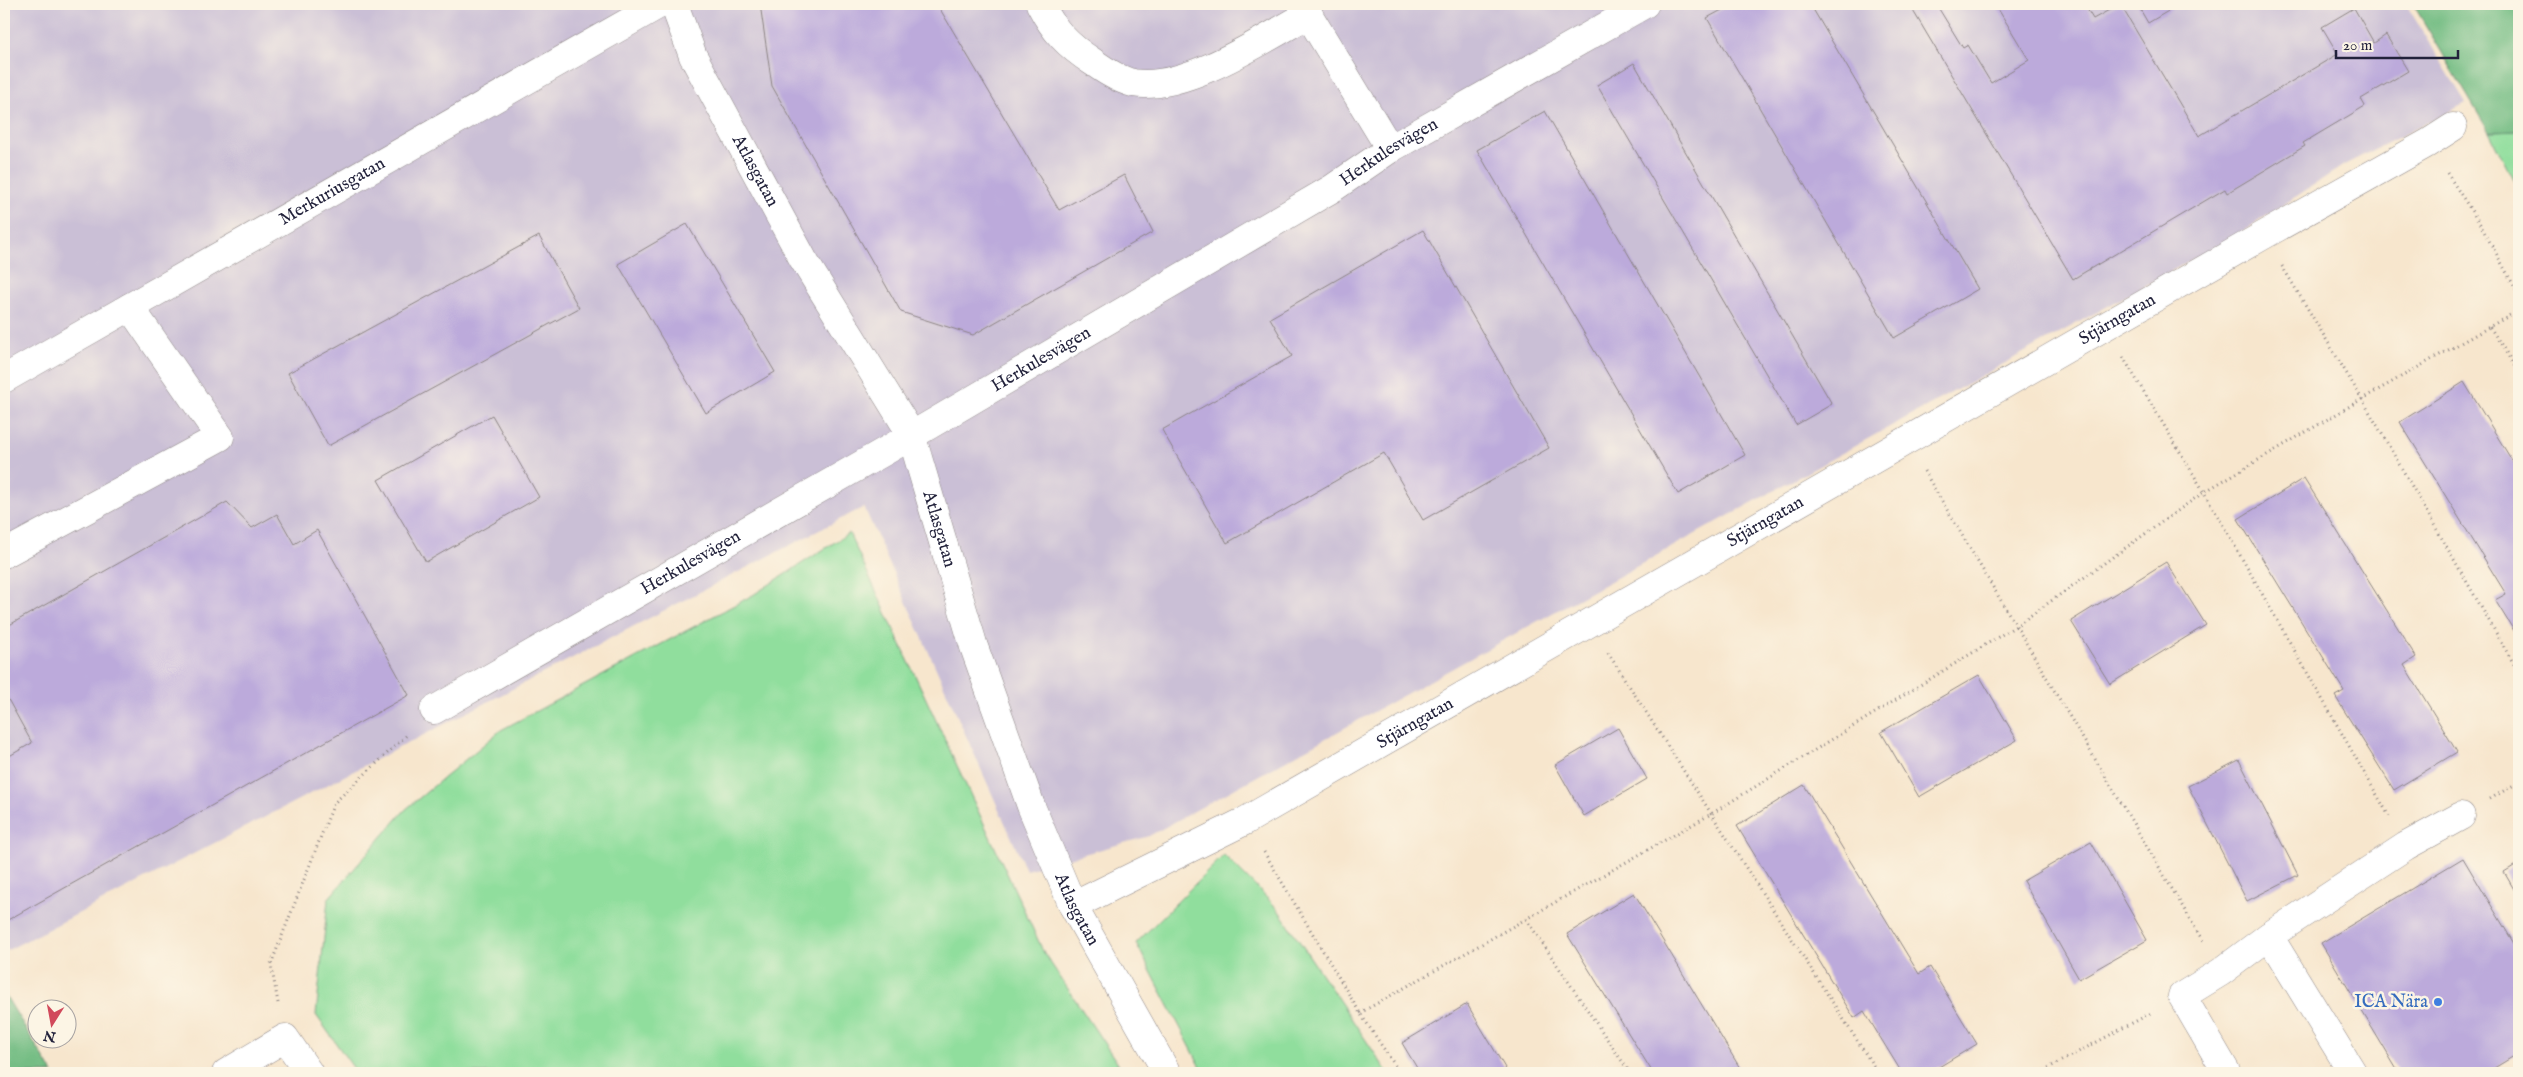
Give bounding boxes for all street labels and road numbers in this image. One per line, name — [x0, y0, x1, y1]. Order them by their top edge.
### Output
street label: Herkulesvägen — [1335, 112, 1442, 192]
street label: Atlasgatan — [726, 130, 784, 211]
street label: Merkuriusgatan — [275, 152, 390, 231]
street label: Stjärngatan — [2075, 288, 2160, 351]
street label: Herkulesvägen — [987, 321, 1095, 398]
street label: Atlasgatan — [917, 487, 961, 570]
street label: Stjärngatan — [1723, 491, 1808, 553]
street label: Herkulesvägen — [637, 525, 745, 600]
street label: Stjärngatan — [1373, 692, 1458, 754]
street label: Atlasgatan — [1049, 869, 1105, 950]

